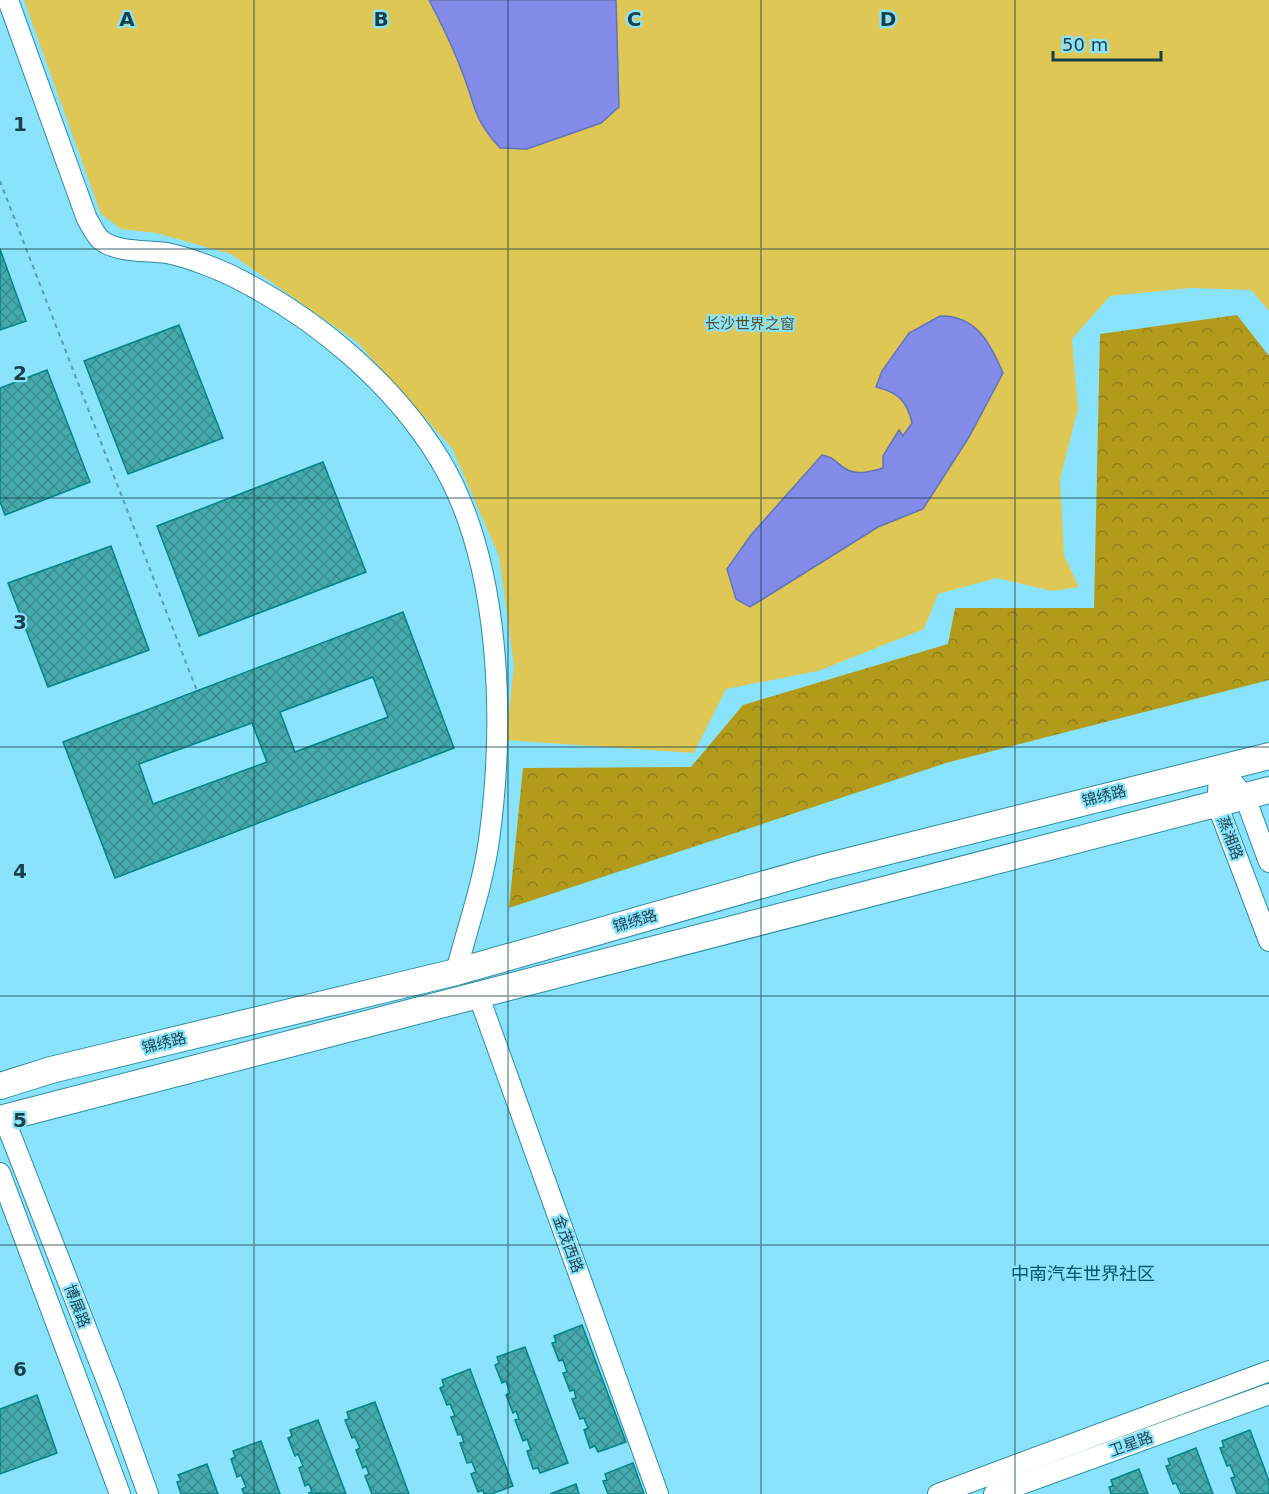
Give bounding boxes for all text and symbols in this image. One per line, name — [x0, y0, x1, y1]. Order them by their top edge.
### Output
text: A — [119, 7, 135, 31]
text: B — [373, 7, 389, 31]
text: C — [627, 7, 641, 31]
text: D — [880, 7, 896, 31]
scale bar — [1053, 24, 1161, 62]
text: 50 m — [1062, 34, 1108, 55]
text: 1 — [13, 112, 27, 136]
park label: 长沙世界之窗 — [705, 315, 795, 333]
text: 2 — [13, 361, 27, 385]
text: 3 — [13, 610, 27, 634]
street label: 锦绣路 — [1080, 782, 1128, 810]
street label: 蒸湘路 — [1214, 814, 1246, 862]
text: 4 — [13, 859, 27, 883]
street label: 锦绣路 — [611, 906, 659, 936]
street label: 锦绣路 — [140, 1029, 188, 1057]
text: 5 — [13, 1108, 27, 1132]
street label: 金茂西路 — [549, 1213, 587, 1275]
district label: 中南汽车世界社区 — [1011, 1263, 1155, 1284]
street label: 博展路 — [61, 1282, 93, 1330]
text: 6 — [13, 1357, 27, 1381]
street label: 卫星路 — [1107, 1428, 1155, 1460]

